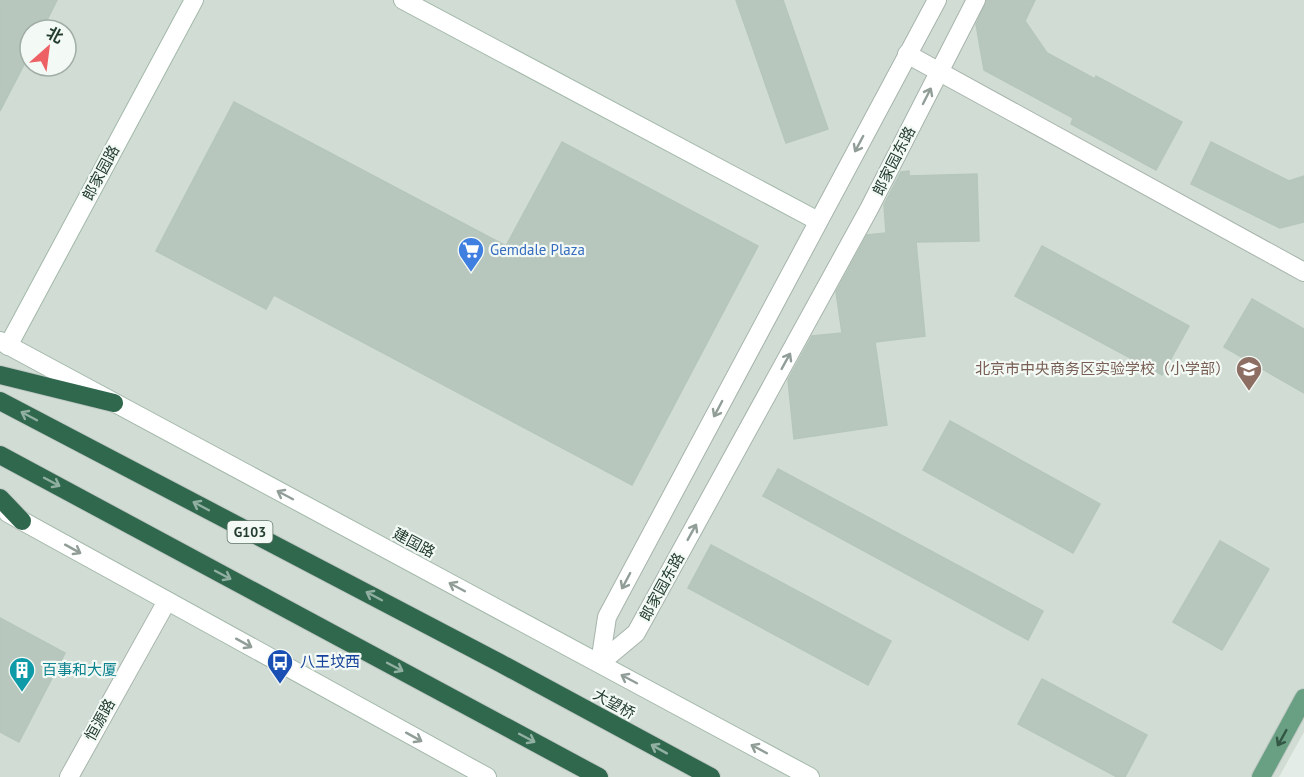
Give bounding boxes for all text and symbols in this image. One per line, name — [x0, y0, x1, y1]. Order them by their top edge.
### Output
north arrow — [18, 18, 78, 78]
text: 北 — [43, 22, 67, 47]
one-way arrow — [921, 88, 933, 105]
street label: 郎家园东路 — [868, 123, 919, 199]
one-way arrow — [853, 135, 865, 152]
street label: 郎家园路 — [78, 142, 123, 204]
supermarket icon: Gemdale Plaza — [456, 235, 486, 273]
place label: Gemdale Plaza — [490, 240, 585, 259]
one-way arrow — [781, 352, 792, 370]
school or university icon: 北京市中央商务区实验学校（小学部） — [1234, 354, 1264, 392]
place label: 北京市中央商务区实验学校（小学部） — [975, 359, 1230, 378]
one-way arrow — [712, 399, 723, 417]
one-way arrow — [20, 409, 38, 421]
one-way arrow — [42, 477, 60, 488]
one-way arrow — [277, 489, 294, 501]
one-way arrow — [193, 500, 211, 511]
road number: G103 — [228, 521, 272, 543]
one-way arrow — [687, 523, 698, 541]
street label: 建国路 — [390, 524, 439, 562]
one-way arrow — [64, 544, 82, 555]
street label: 郎家园东路 — [635, 549, 688, 624]
one-way arrow — [214, 570, 232, 581]
one-way arrow — [620, 571, 631, 589]
one-way arrow — [449, 581, 466, 593]
one-way arrow — [365, 590, 383, 602]
one-way arrow — [235, 637, 252, 649]
bus stop icon: 八王坟西 — [265, 647, 295, 685]
place label: 八王坟西 — [300, 652, 360, 671]
building icon: 百事和大厦 — [7, 655, 37, 693]
place label: 百事和大厦 — [42, 660, 117, 679]
one-way arrow — [386, 661, 403, 673]
one-way arrow — [620, 673, 638, 684]
street label: 大望桥 — [590, 684, 639, 723]
street label: 恒源路 — [80, 695, 119, 744]
one-way arrow — [1276, 728, 1287, 746]
one-way arrow — [405, 732, 423, 743]
one-way arrow — [517, 733, 535, 744]
one-way arrow — [651, 743, 668, 755]
one-way arrow — [750, 743, 768, 754]

